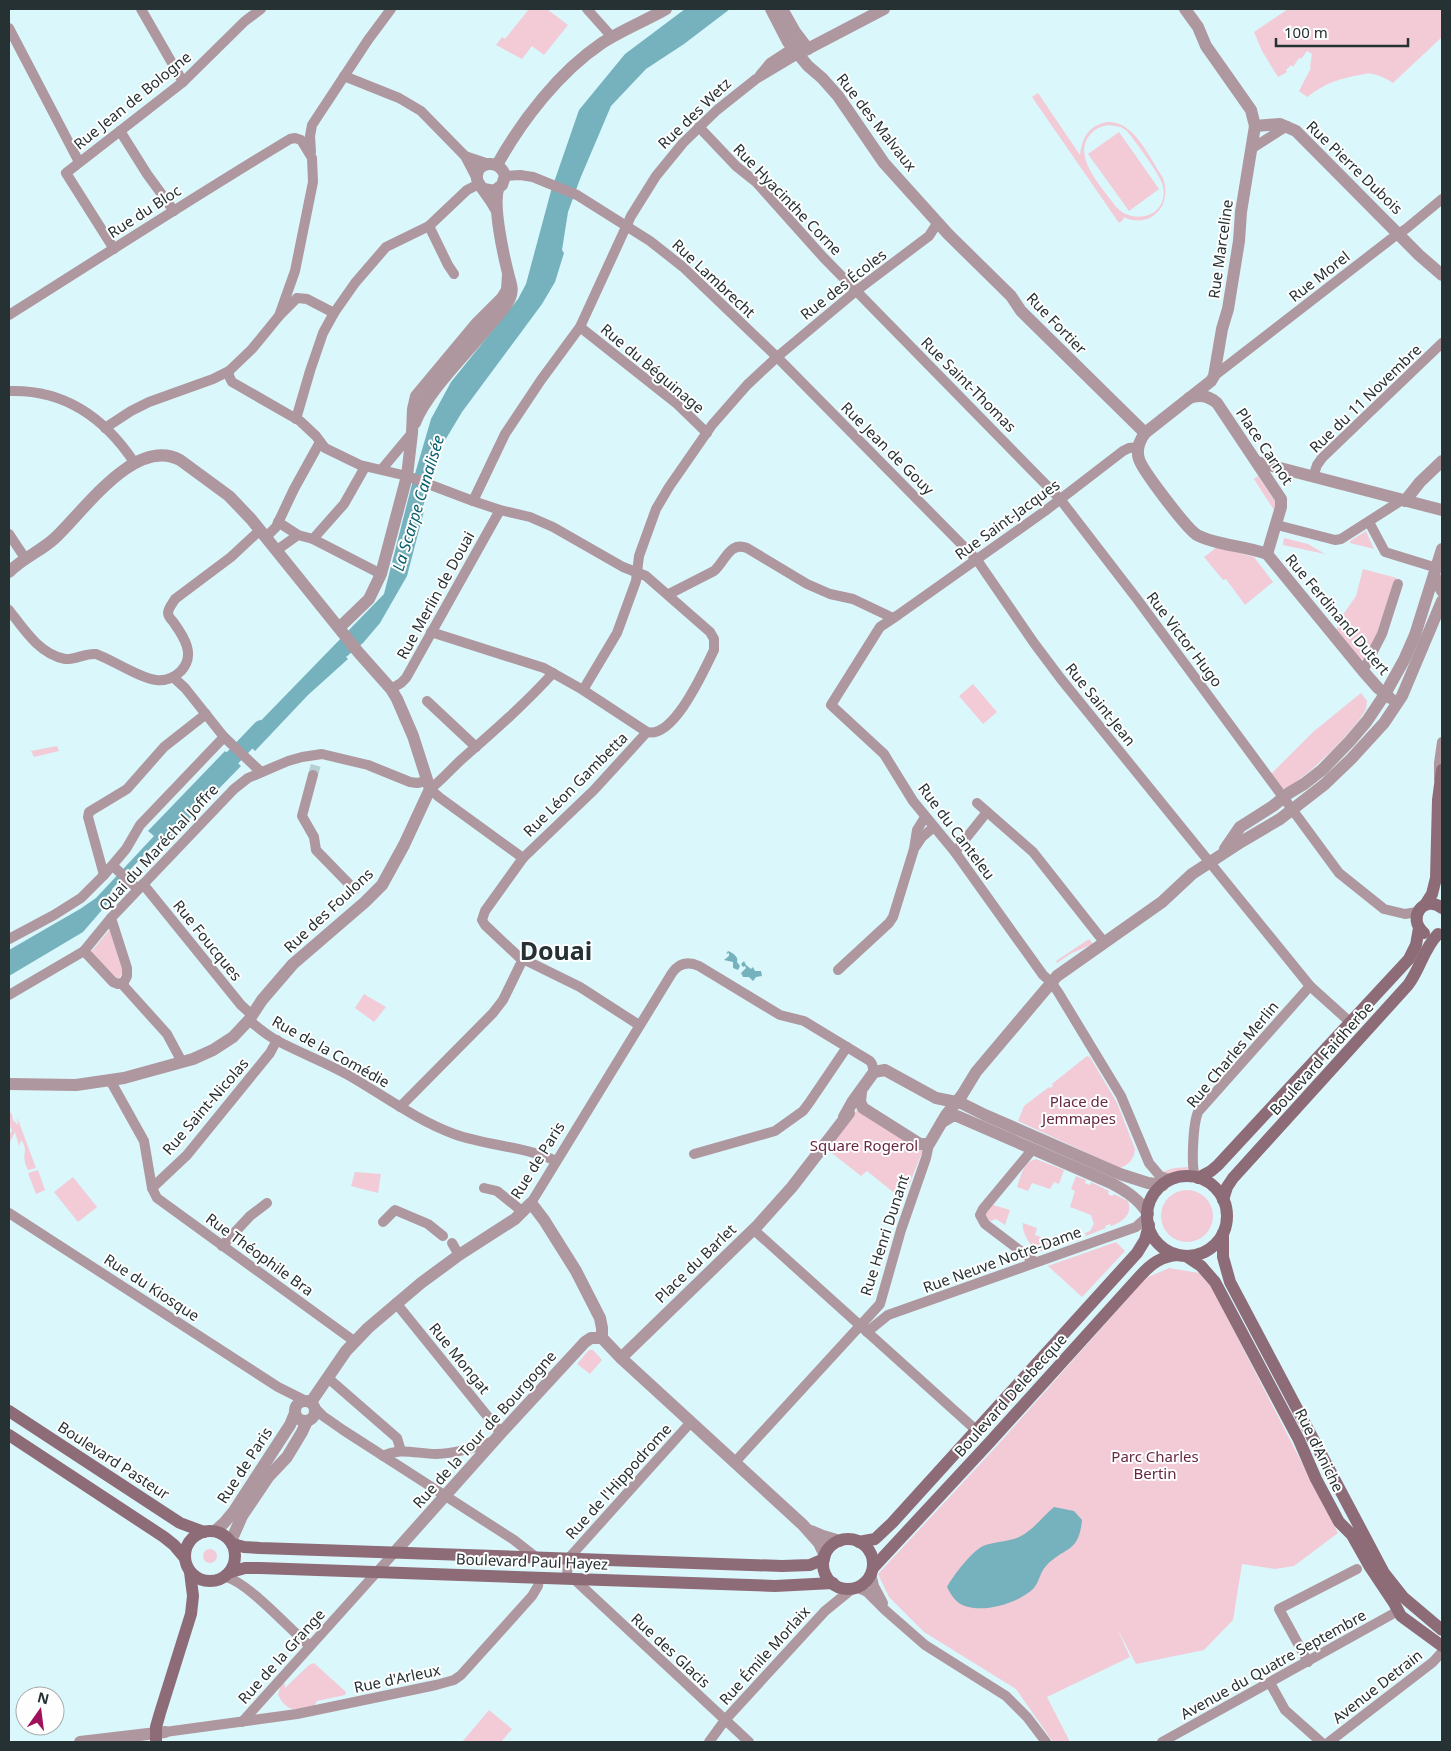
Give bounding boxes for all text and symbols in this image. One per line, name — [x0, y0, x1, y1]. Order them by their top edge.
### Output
scale bar — [1276, 15, 1408, 47]
text: 100 m — [1284, 22, 1328, 42]
street label: Rue Jean de Bologne — [69, 46, 195, 154]
street label: Rue des Malvaux — [833, 69, 922, 175]
street label: Rue des Wetz — [653, 73, 735, 153]
street label: Rue Pierre Dubois — [1303, 116, 1407, 218]
street label: Rue Hyacinthe Corne — [729, 139, 847, 259]
street label: Rue du Bloc — [104, 180, 184, 242]
street label: Rue Marceline — [1203, 198, 1237, 300]
street label: Rue Lambrecht — [668, 234, 760, 322]
street label: Rue des Écoles — [796, 244, 890, 324]
street label: Rue Morel — [1285, 246, 1353, 306]
street label: Rue Fortier — [1023, 288, 1091, 358]
street label: Rue du Béguinage — [597, 319, 709, 417]
street label: Rue Saint-Thomas — [917, 332, 1021, 436]
street label: Rue du 11 Novembre — [1305, 339, 1425, 457]
street label: Rue Jean de Gouy — [837, 397, 939, 499]
street label: Place Carnot — [1232, 404, 1298, 489]
water label: La Scarpe Canalisée — [387, 432, 449, 574]
street label: Rue Saint-Jacques — [951, 474, 1063, 564]
street label: Rue Merlin de Douai — [392, 527, 478, 663]
street label: Rue Ferdinand Dutert — [1281, 549, 1395, 679]
street label: Rue Victor Hugo — [1143, 587, 1227, 691]
street label: Rue Saint-Jean — [1061, 658, 1141, 750]
street label: Rue Léon Gambetta — [518, 727, 632, 841]
street label: Quai du Maréchal Joffre — [94, 779, 222, 915]
street label: Rue du Canteleu — [914, 779, 1000, 883]
street label: Rue des Foulons — [279, 863, 377, 957]
street label: Rue Foucques — [169, 895, 247, 985]
district label: Douai — [520, 933, 592, 967]
street label: Rue Charles Merlin — [1182, 997, 1282, 1111]
street label: Boulevard Faidherbe — [1265, 997, 1377, 1119]
street label: Rue de la Comédie — [269, 1010, 393, 1092]
street label: Rue Saint-Nicolas — [157, 1053, 253, 1159]
park label: Place de Jemmapes — [1040, 1091, 1116, 1128]
street label: Rue de Paris — [505, 1118, 569, 1202]
park label: Square Rogerol — [810, 1135, 918, 1155]
street label: Rue Henri Dunant — [855, 1171, 913, 1298]
street label: Rue Théophile Bra — [202, 1208, 318, 1300]
street label: Place du Barlet — [650, 1219, 740, 1307]
street label: Rue Neuve Notre-Dame — [920, 1221, 1084, 1297]
street label: Rue du Kiosque — [101, 1249, 203, 1325]
street label: Rue Mongat — [425, 1318, 495, 1398]
street label: Boulevard Delebecque — [949, 1329, 1071, 1461]
street label: Rue de la Tour de Bourgogne — [408, 1346, 560, 1512]
street label: Rue d'Aniche — [1291, 1405, 1349, 1495]
street label: Boulevard Pasteur — [54, 1416, 174, 1504]
street label: Rue de l'Hippodrome — [561, 1419, 675, 1543]
street label: Rue de Paris — [212, 1423, 276, 1507]
park label: Parc Charles Bertin — [1111, 1446, 1199, 1483]
street label: Boulevard Paul Hayez — [456, 1548, 608, 1574]
street label: Rue Émile Morlaix — [714, 1601, 814, 1709]
street label: Rue de la Grange — [233, 1604, 329, 1708]
street label: Avenue du Quatre Septembre — [1177, 1604, 1369, 1724]
street label: Rue des Glacis — [627, 1608, 715, 1692]
street label: Avenue Detrain — [1328, 1645, 1426, 1727]
street label: Rue d'Arleux — [352, 1659, 442, 1697]
north arrow — [15, 1686, 65, 1736]
text: N — [35, 1687, 51, 1708]

